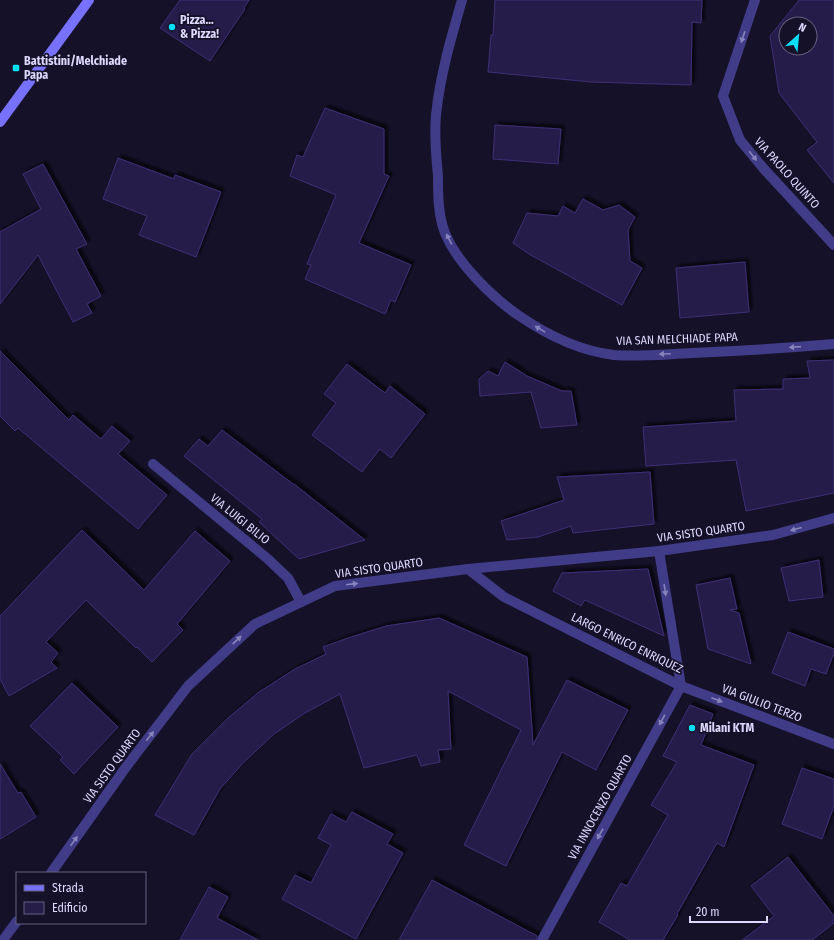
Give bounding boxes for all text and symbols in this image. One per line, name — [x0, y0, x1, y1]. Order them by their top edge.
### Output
place label: Pizza... & Pizza! — [180, 13, 219, 41]
north arrow — [778, 16, 818, 56]
text: N — [796, 20, 808, 35]
marker: Pizza... & Pizza! — [167, 22, 177, 32]
one-way arrow — [739, 31, 745, 43]
place label: Battistini/Melchiade Papa — [24, 54, 127, 82]
marker: Battistini/Melchiade Papa — [11, 63, 21, 73]
street label: VIA PAOLO QUINTO — [752, 135, 822, 211]
one-way arrow — [748, 150, 757, 161]
one-way arrow — [445, 234, 452, 245]
one-way arrow — [534, 326, 546, 333]
street label: VIA SAN MELCHIADE PAPA — [616, 330, 739, 348]
one-way arrow — [788, 344, 801, 350]
one-way arrow — [659, 351, 671, 358]
street label: VIA LUIGI BILIO — [208, 491, 272, 547]
street label: VIA SISTO QUARTO — [656, 519, 746, 545]
one-way arrow — [790, 526, 803, 532]
street label: VIA SISTO QUARTO — [334, 555, 424, 581]
one-way arrow — [346, 581, 358, 587]
one-way arrow — [662, 583, 668, 596]
street label: LARGO ENRICO ENRIQUEZ — [569, 610, 685, 676]
one-way arrow — [232, 635, 242, 645]
street label: VIA GIULIO TERZO — [720, 681, 804, 725]
one-way arrow — [712, 697, 724, 703]
one-way arrow — [659, 714, 666, 726]
place label: Milani KTM — [700, 721, 754, 735]
marker: Milani KTM — [687, 723, 697, 733]
street label: VIA SISTO QUARTO — [80, 726, 144, 806]
one-way arrow — [146, 731, 154, 742]
street label: VIA INNOCENZO QUARTO — [565, 752, 635, 862]
one-way arrow — [597, 828, 603, 840]
one-way arrow — [69, 836, 77, 846]
legend — [16, 872, 146, 924]
text: Strada — [52, 881, 84, 895]
scale bar — [690, 898, 767, 924]
text: Edificio — [52, 901, 88, 915]
text: 20 m — [696, 905, 720, 919]

